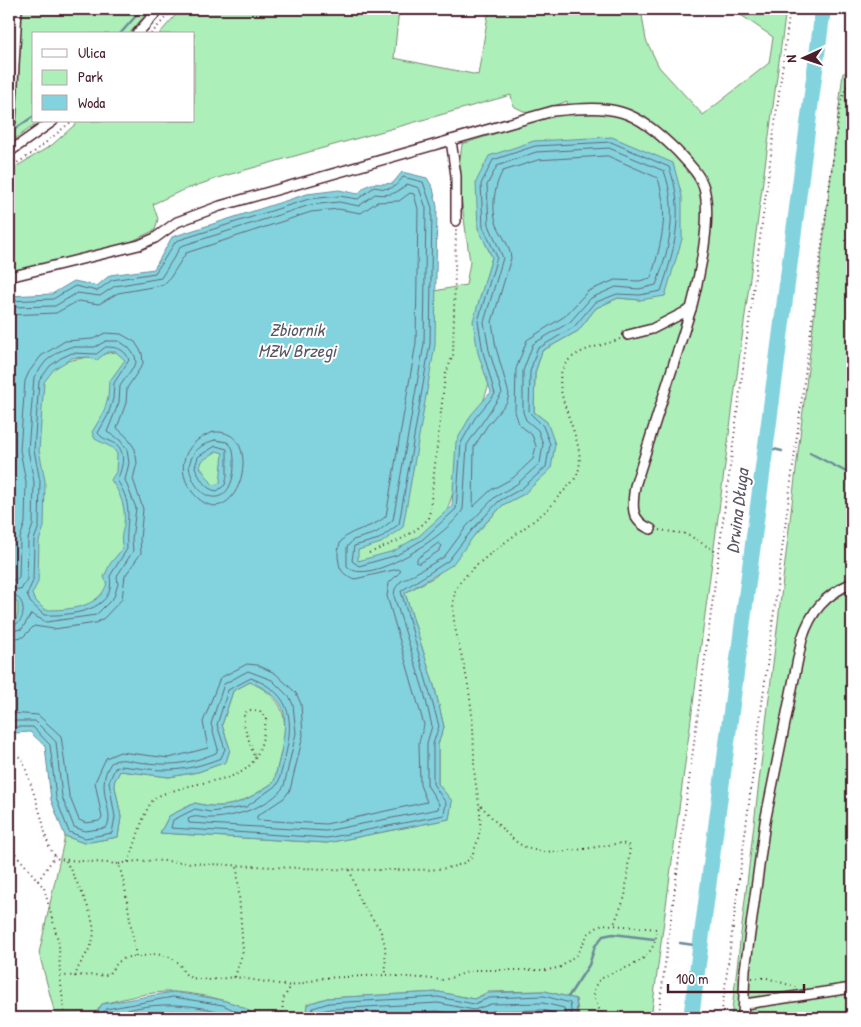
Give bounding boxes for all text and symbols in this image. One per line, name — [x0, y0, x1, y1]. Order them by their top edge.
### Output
legend — [32, 32, 195, 122]
north arrow — [778, 32, 828, 82]
text: Ulica — [78, 42, 105, 63]
text: N — [781, 54, 800, 63]
text: Park — [78, 66, 103, 87]
text: Woda — [78, 92, 105, 113]
water label: Zbiornik MZW Brzegi — [258, 317, 338, 363]
water label: Drwina Długa — [719, 465, 755, 555]
scale bar — [668, 962, 805, 994]
text: 100 m — [676, 968, 709, 989]

